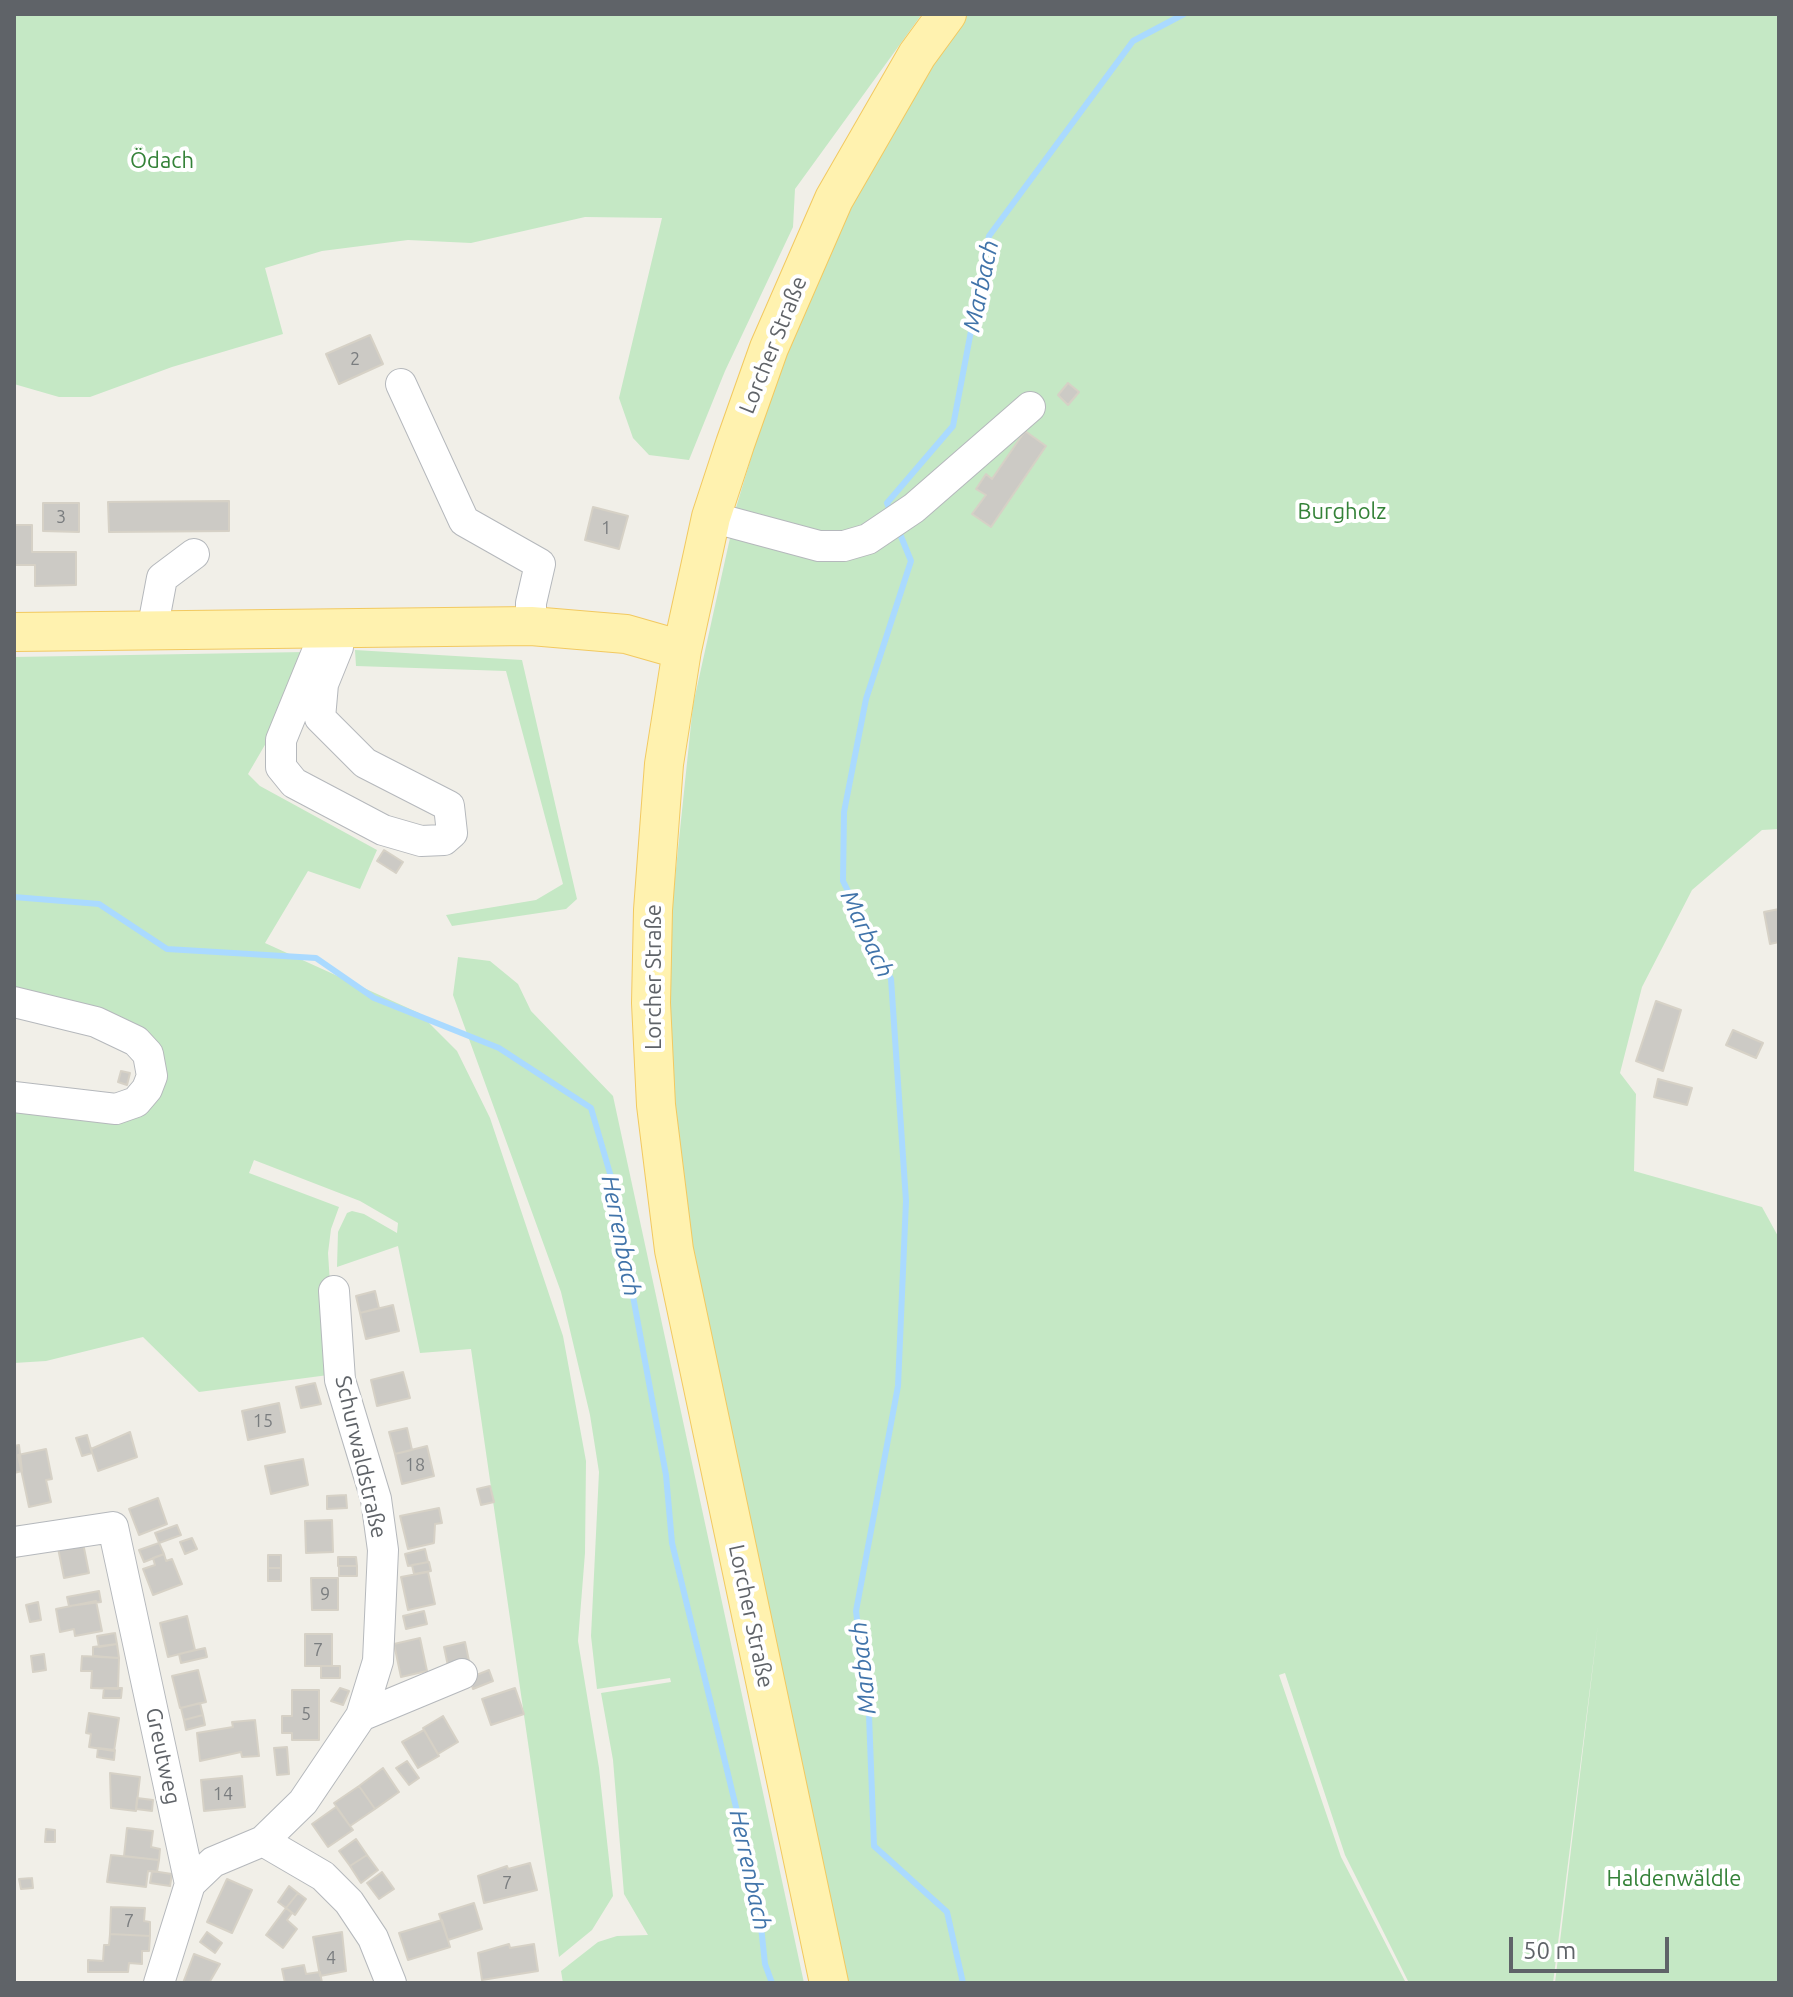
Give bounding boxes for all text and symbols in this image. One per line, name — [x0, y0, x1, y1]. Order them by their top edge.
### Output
park label: Ödach — [130, 148, 194, 174]
water label: Marbach — [957, 238, 1005, 334]
street label: Lorcher Straße — [733, 272, 813, 418]
house number: 2 — [350, 348, 360, 370]
park label: Burgholz — [1298, 499, 1386, 525]
house number: 3 — [56, 506, 66, 528]
house number: 1 — [601, 517, 611, 539]
water label: Marbach — [834, 886, 900, 982]
street label: Lorcher Straße — [641, 904, 667, 1050]
water label: Herrenbach — [595, 1173, 647, 1299]
street label: Schurwaldstraße — [329, 1373, 393, 1541]
house number: 15 — [253, 1410, 273, 1432]
house number: 18 — [405, 1454, 425, 1476]
street label: Lorcher Straße — [723, 1542, 779, 1690]
house number: 9 — [320, 1583, 330, 1605]
water label: Marbach — [844, 1620, 882, 1716]
house number: 7 — [313, 1639, 323, 1661]
house number: 5 — [301, 1703, 311, 1725]
street label: Greutweg — [140, 1705, 186, 1807]
house number: 14 — [213, 1783, 233, 1805]
water label: Herrenbach — [723, 1807, 777, 1933]
park label: Haldenwäldle — [1607, 1866, 1741, 1892]
house number: 7 — [502, 1872, 512, 1894]
house number: 7 — [124, 1910, 134, 1932]
scale bar — [1513, 1921, 1673, 1971]
text: 50 m — [1523, 1937, 1576, 1964]
house number: 4 — [326, 1947, 336, 1969]

